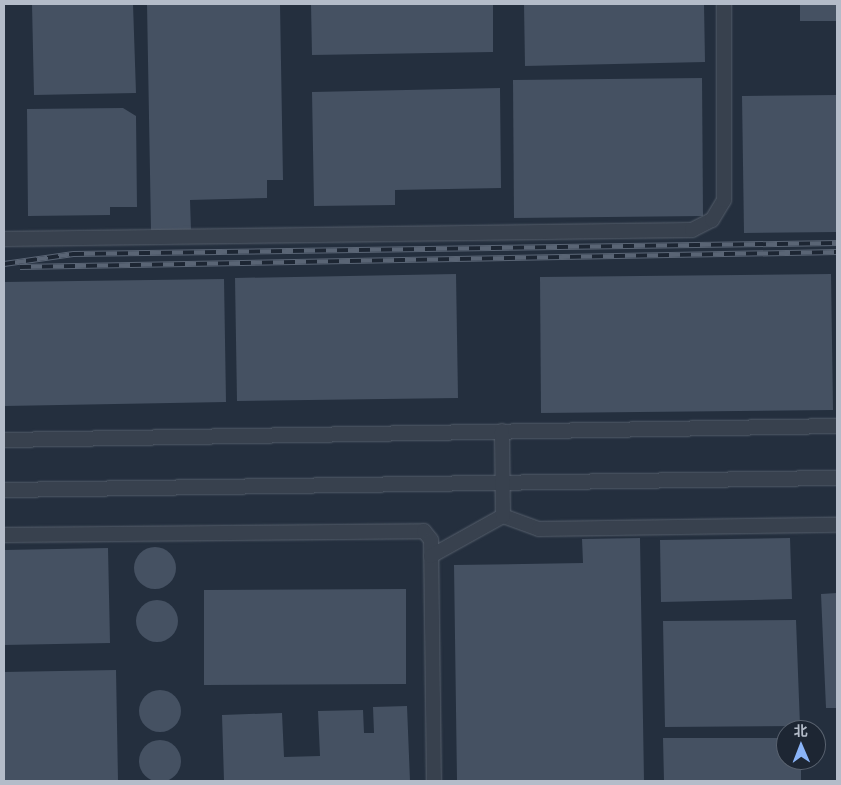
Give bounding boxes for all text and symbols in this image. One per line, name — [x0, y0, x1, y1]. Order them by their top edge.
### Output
north arrow — [776, 720, 826, 770]
text: 北 — [794, 722, 808, 740]

